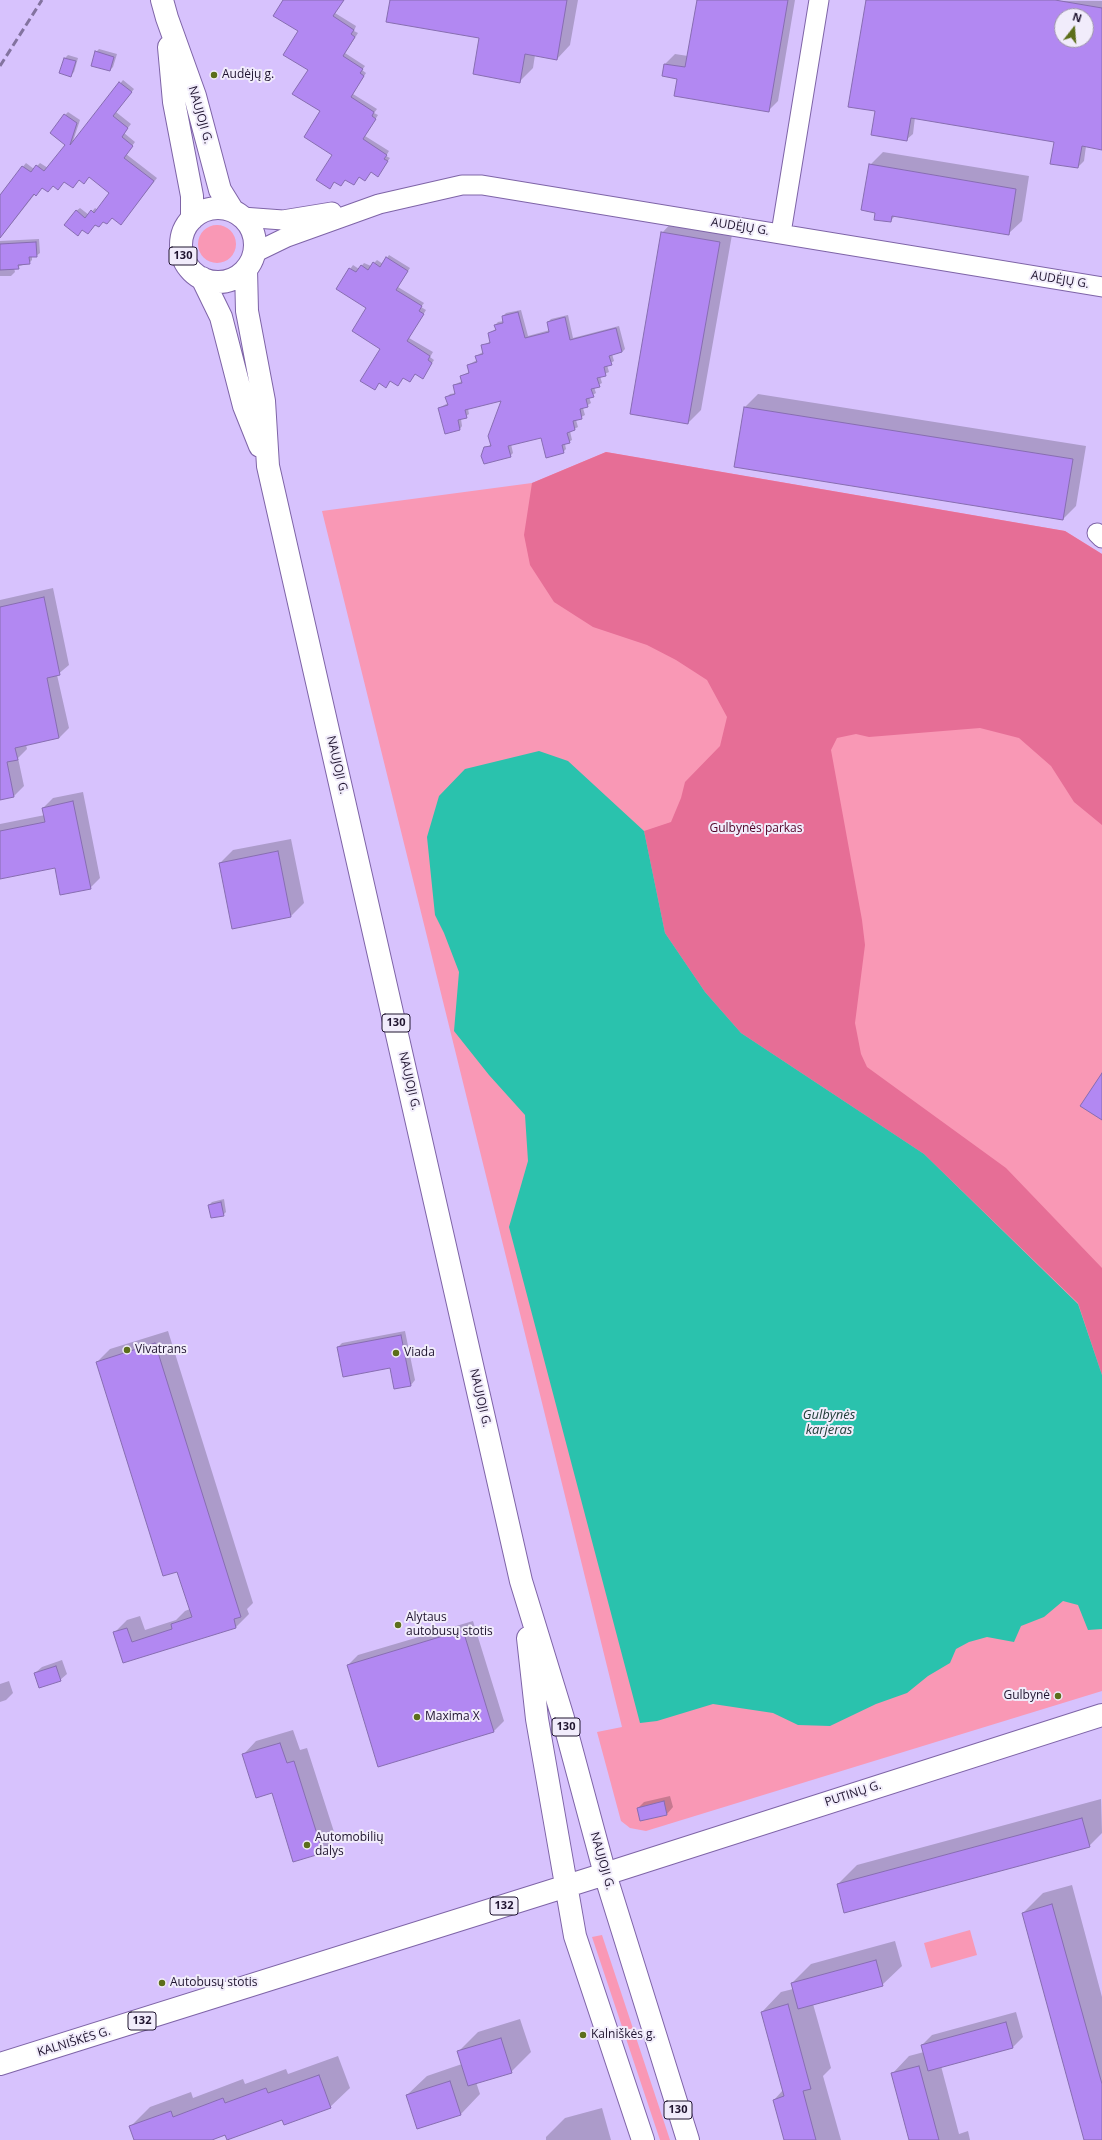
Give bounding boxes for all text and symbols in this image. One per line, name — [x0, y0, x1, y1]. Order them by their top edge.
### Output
north arrow — [1054, 8, 1094, 48]
text: N — [1071, 9, 1084, 25]
place label: Audėjų g. — [222, 68, 274, 82]
marker: Audėjų g. — [209, 70, 219, 80]
street label: NAUJOJI G. — [185, 84, 215, 146]
street label: AUDĖJŲ G. — [710, 215, 770, 239]
road number: 130 — [169, 247, 197, 265]
street label: AUDĖJŲ G. — [1030, 268, 1090, 292]
street label: NAUJOJI G. — [323, 734, 351, 796]
park label: Gulbynės parkas — [709, 822, 803, 836]
road number: 130 — [382, 1014, 410, 1032]
street label: NAUJOJI G. — [395, 1050, 423, 1112]
place label: Vivatrans — [135, 1343, 187, 1357]
marker: Vivatrans — [122, 1345, 132, 1355]
place label: Viada — [404, 1346, 435, 1360]
marker: Viada — [391, 1348, 401, 1358]
street label: NAUJOJI G. — [466, 1367, 494, 1429]
water label: Gulbynės karjeras — [803, 1407, 855, 1438]
place label: Alytaus autobusų stotis — [406, 1611, 493, 1639]
marker: Alytaus autobusų stotis — [393, 1620, 403, 1630]
place label: Gulbynė — [1003, 1689, 1050, 1703]
marker: Gulbynė — [1053, 1691, 1063, 1701]
place label: Maxima X — [425, 1710, 480, 1724]
marker: Maxima X — [412, 1712, 422, 1722]
road number: 130 — [552, 1718, 580, 1736]
street label: PUTINŲ G. — [823, 1778, 883, 1810]
street label: NAUJOJI G. — [587, 1830, 617, 1892]
place label: Automobilių dalys — [315, 1831, 384, 1859]
marker: Automobilių dalys — [302, 1840, 312, 1850]
road number: 132 — [490, 1897, 518, 1915]
place label: Autobusų stotis — [170, 1976, 258, 1990]
marker: Autobusų stotis — [157, 1978, 167, 1988]
road number: 132 — [128, 2012, 156, 2030]
street label: KALNIŠKĖS G. — [36, 2024, 112, 2060]
place label: Kalniškės g. — [591, 2028, 656, 2042]
marker: Kalniškės g. — [578, 2030, 588, 2040]
road number: 130 — [664, 2101, 692, 2119]

